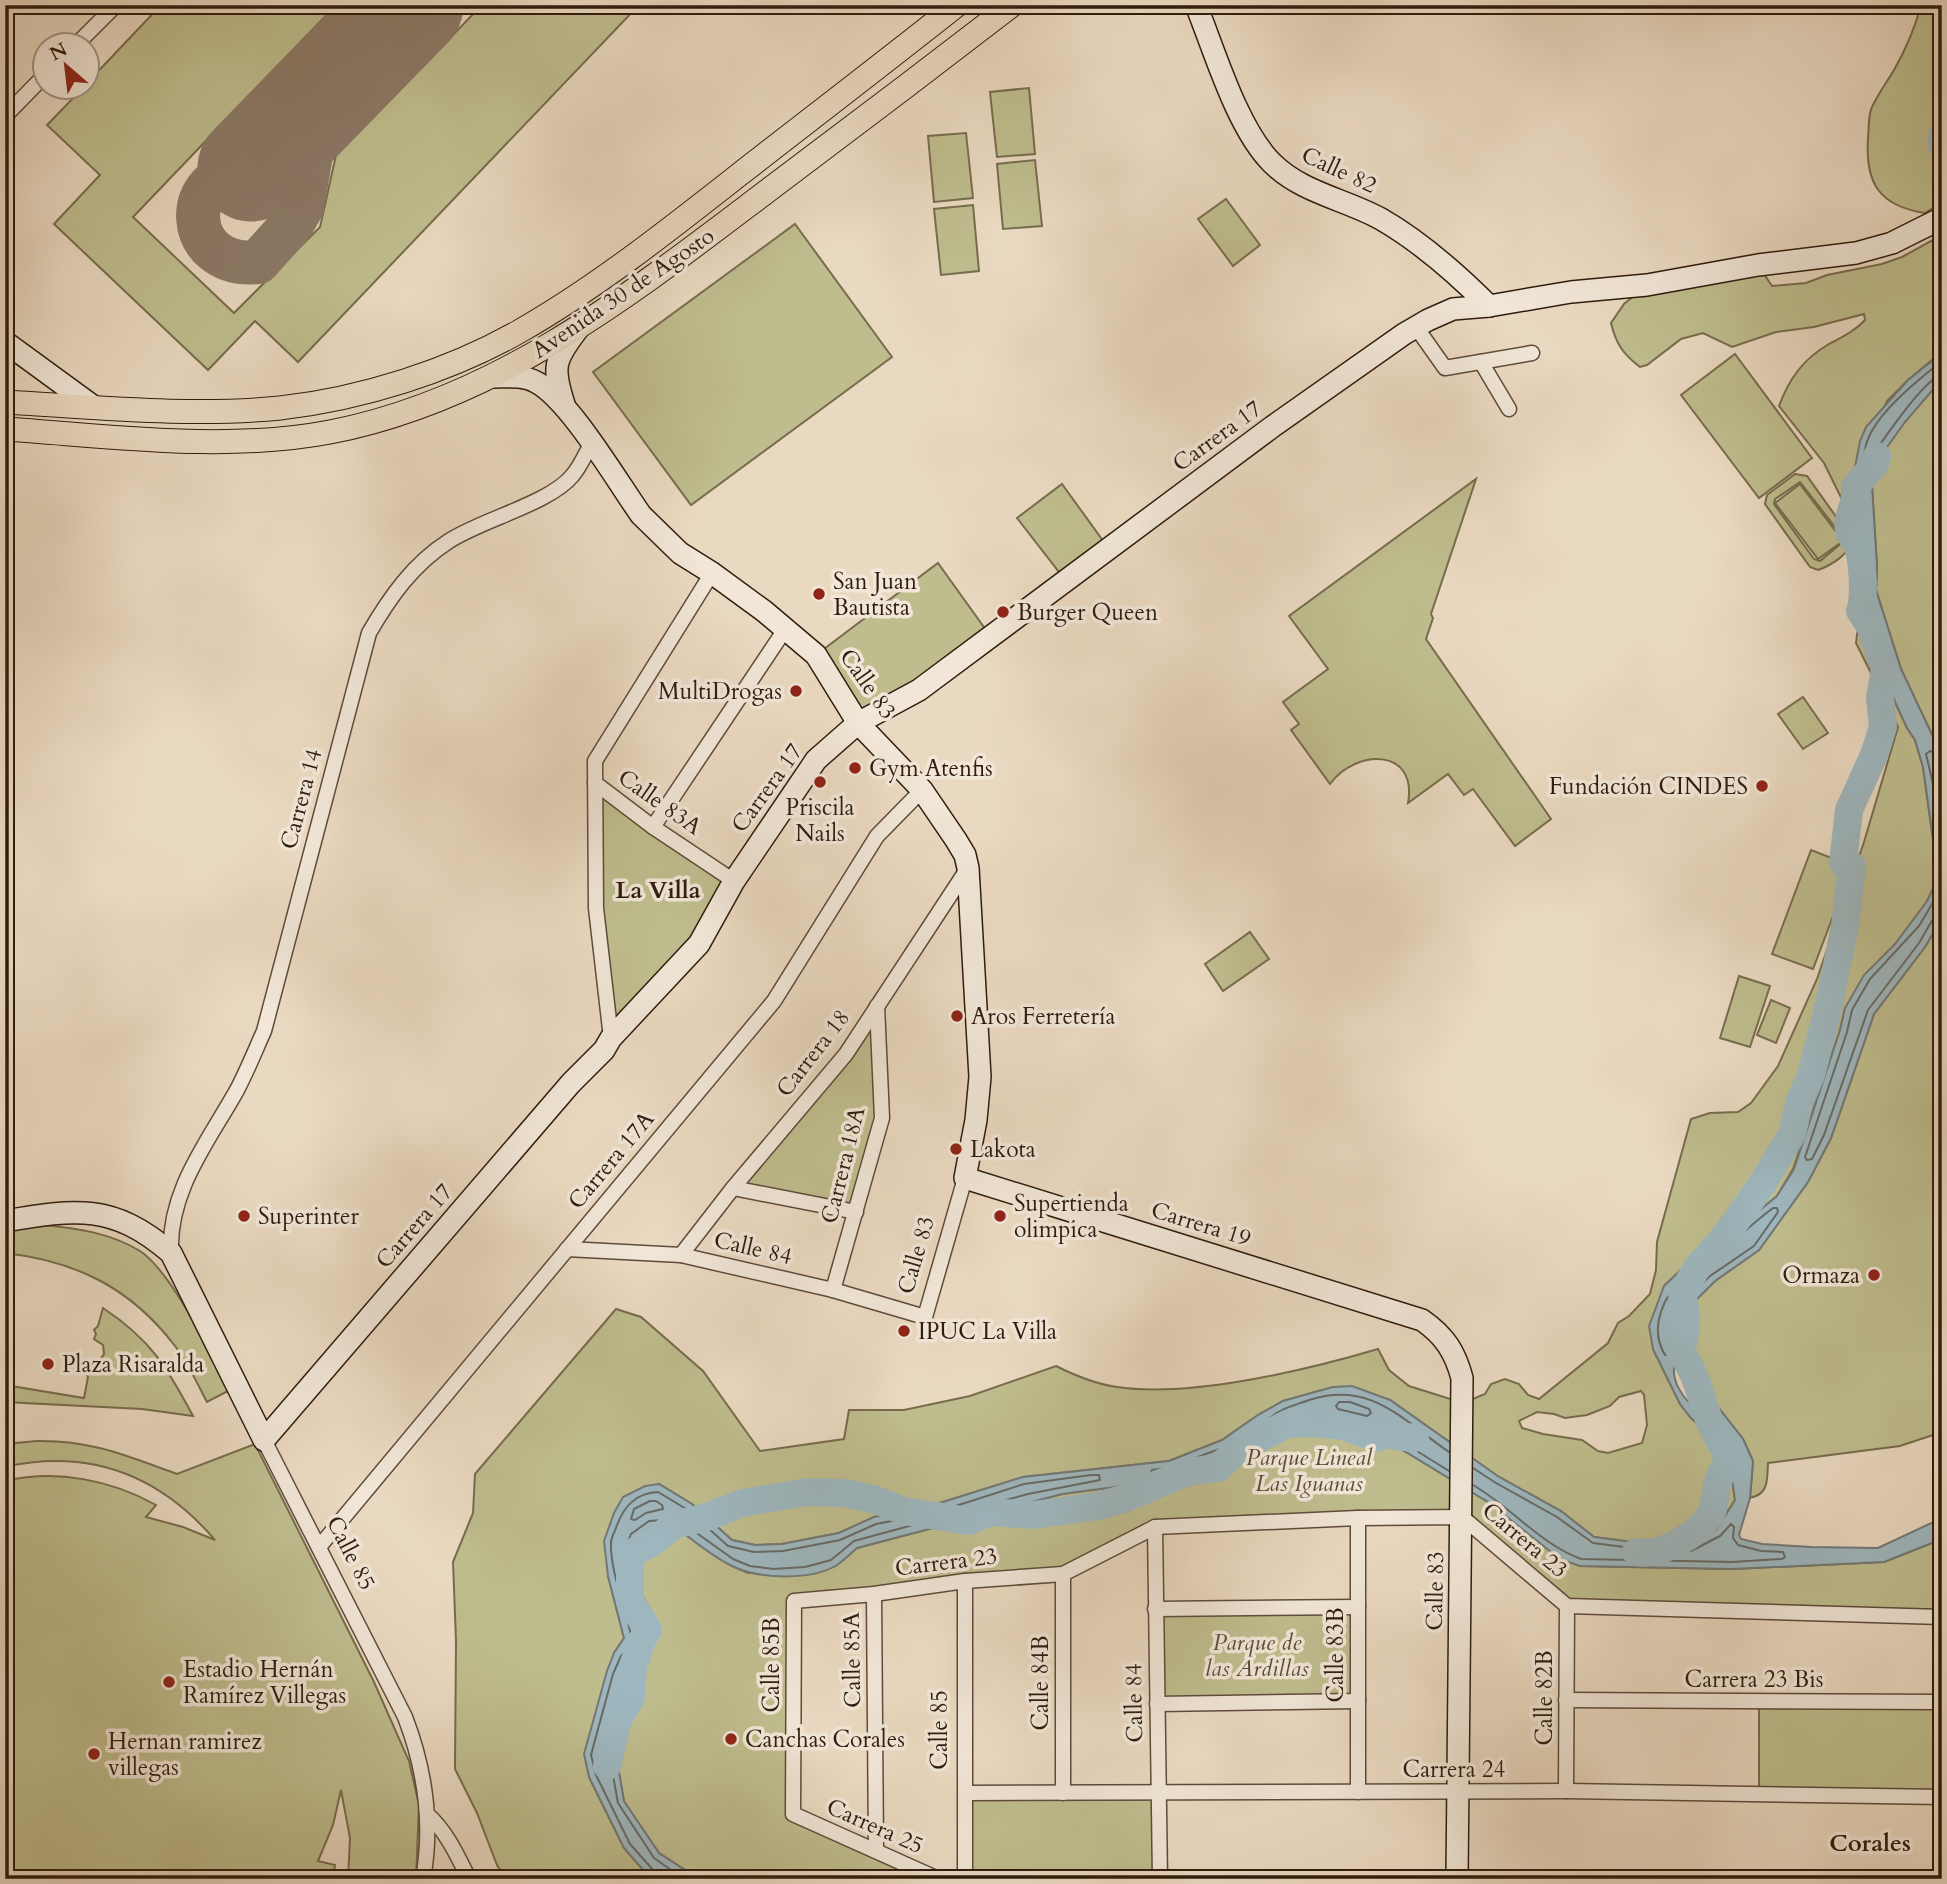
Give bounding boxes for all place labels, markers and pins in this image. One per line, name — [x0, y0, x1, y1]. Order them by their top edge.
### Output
place label: San Juan Bautista — [833, 566, 917, 623]
marker: San Juan Bautista — [811, 586, 827, 602]
place label: Burger Queen — [1017, 597, 1158, 628]
marker: Burger Queen — [995, 604, 1011, 620]
place label: MultiDrogas — [658, 676, 782, 707]
marker: MultiDrogas — [788, 683, 804, 699]
place label: Gym Atenfis — [869, 753, 993, 784]
marker: Gym Atenfis — [847, 760, 863, 776]
place label: Fundación CINDES — [1549, 771, 1748, 802]
marker: Priscila Nails — [812, 774, 828, 790]
marker: Fundación CINDES — [1754, 778, 1770, 794]
place label: Priscila Nails — [786, 792, 855, 849]
place label: Aros Ferretería — [971, 1001, 1115, 1032]
marker: Aros Ferretería — [949, 1008, 965, 1024]
place label: Lakota — [970, 1134, 1036, 1165]
marker: Lakota — [948, 1141, 964, 1157]
place label: Supertienda olimpica — [1014, 1188, 1129, 1245]
place label: Superinter — [258, 1201, 359, 1232]
marker: Superinter — [236, 1208, 252, 1224]
marker: Supertienda olimpica — [992, 1208, 1008, 1224]
place label: Ormaza — [1782, 1260, 1860, 1291]
marker: Ormaza — [1866, 1267, 1882, 1283]
place label: IPUC La Villa — [918, 1316, 1057, 1347]
marker: IPUC La Villa — [896, 1323, 912, 1339]
place label: Plaza Risaralda — [62, 1349, 204, 1380]
marker: Plaza Risaralda — [40, 1356, 56, 1372]
place label: Estadio Hernán Ramírez Villegas — [183, 1654, 346, 1711]
marker: Estadio Hernán Ramírez Villegas — [161, 1674, 177, 1690]
place label: Canchas Corales — [745, 1724, 905, 1755]
place label: Hernan ramirez villegas — [108, 1726, 262, 1783]
marker: Canchas Corales — [723, 1731, 739, 1747]
marker: Hernan ramirez villegas — [86, 1746, 102, 1762]

